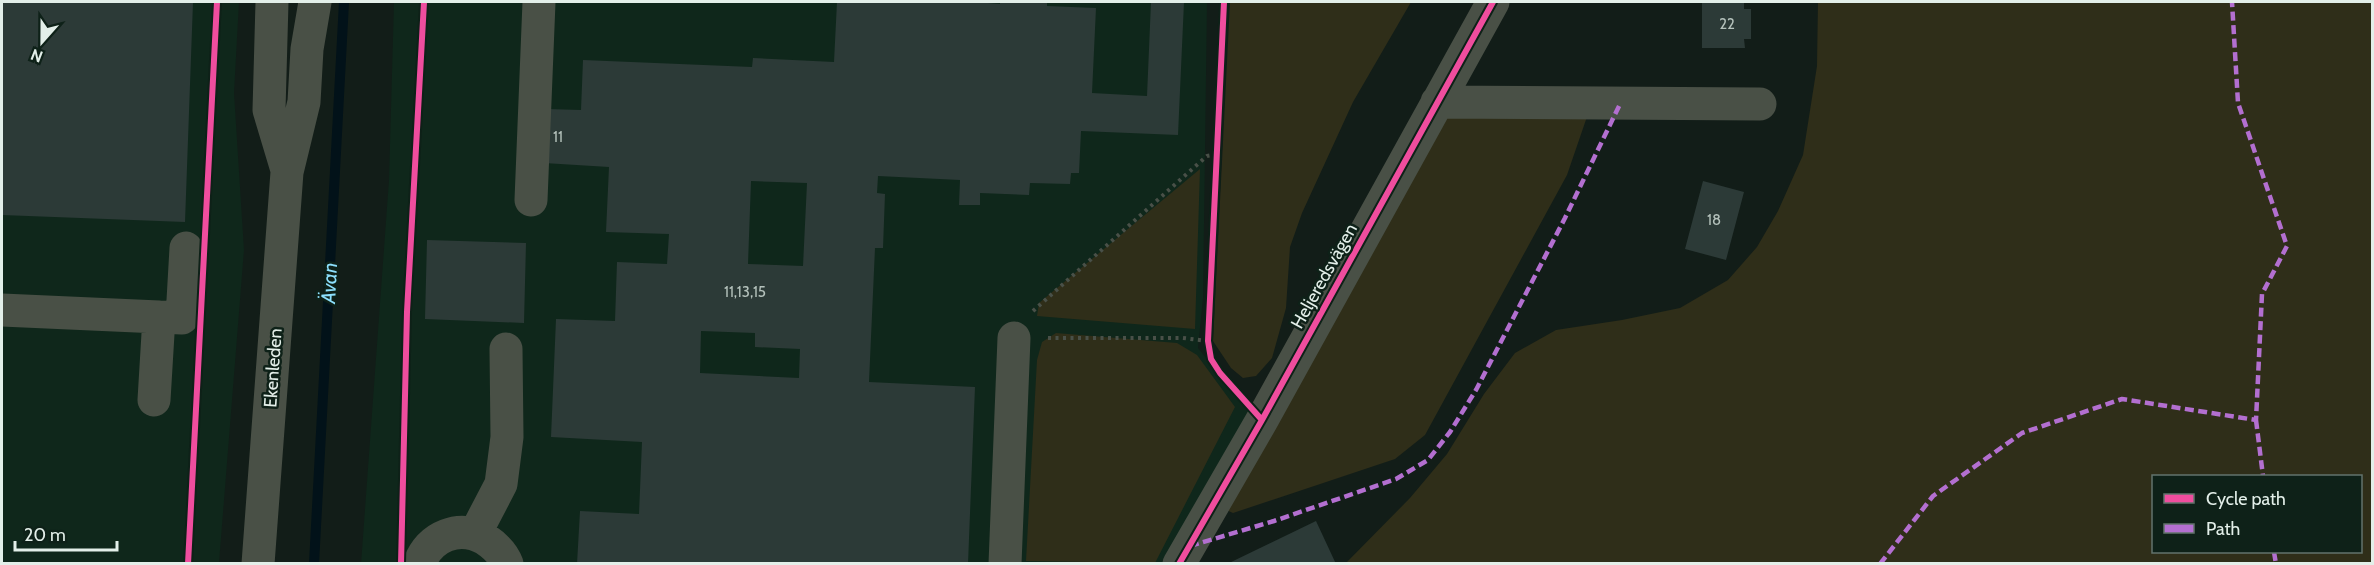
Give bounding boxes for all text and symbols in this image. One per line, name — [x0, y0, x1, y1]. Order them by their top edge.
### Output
north arrow — [12, 12, 72, 72]
house number: 22 — [1719, 15, 1735, 33]
text: N — [28, 45, 45, 66]
house number: 11 — [553, 128, 563, 146]
house number: 18 — [1707, 211, 1721, 229]
street label: Heljeredsvägen — [1286, 220, 1362, 332]
water label: Ävan — [316, 262, 342, 305]
house number: 11,13,15 — [724, 283, 766, 301]
street label: Ekenleden — [259, 328, 287, 408]
legend — [2152, 475, 2362, 553]
text: Cycle path — [2206, 488, 2286, 510]
scale bar — [15, 514, 117, 552]
text: Path — [2206, 518, 2240, 540]
text: 20 m — [24, 524, 66, 546]

